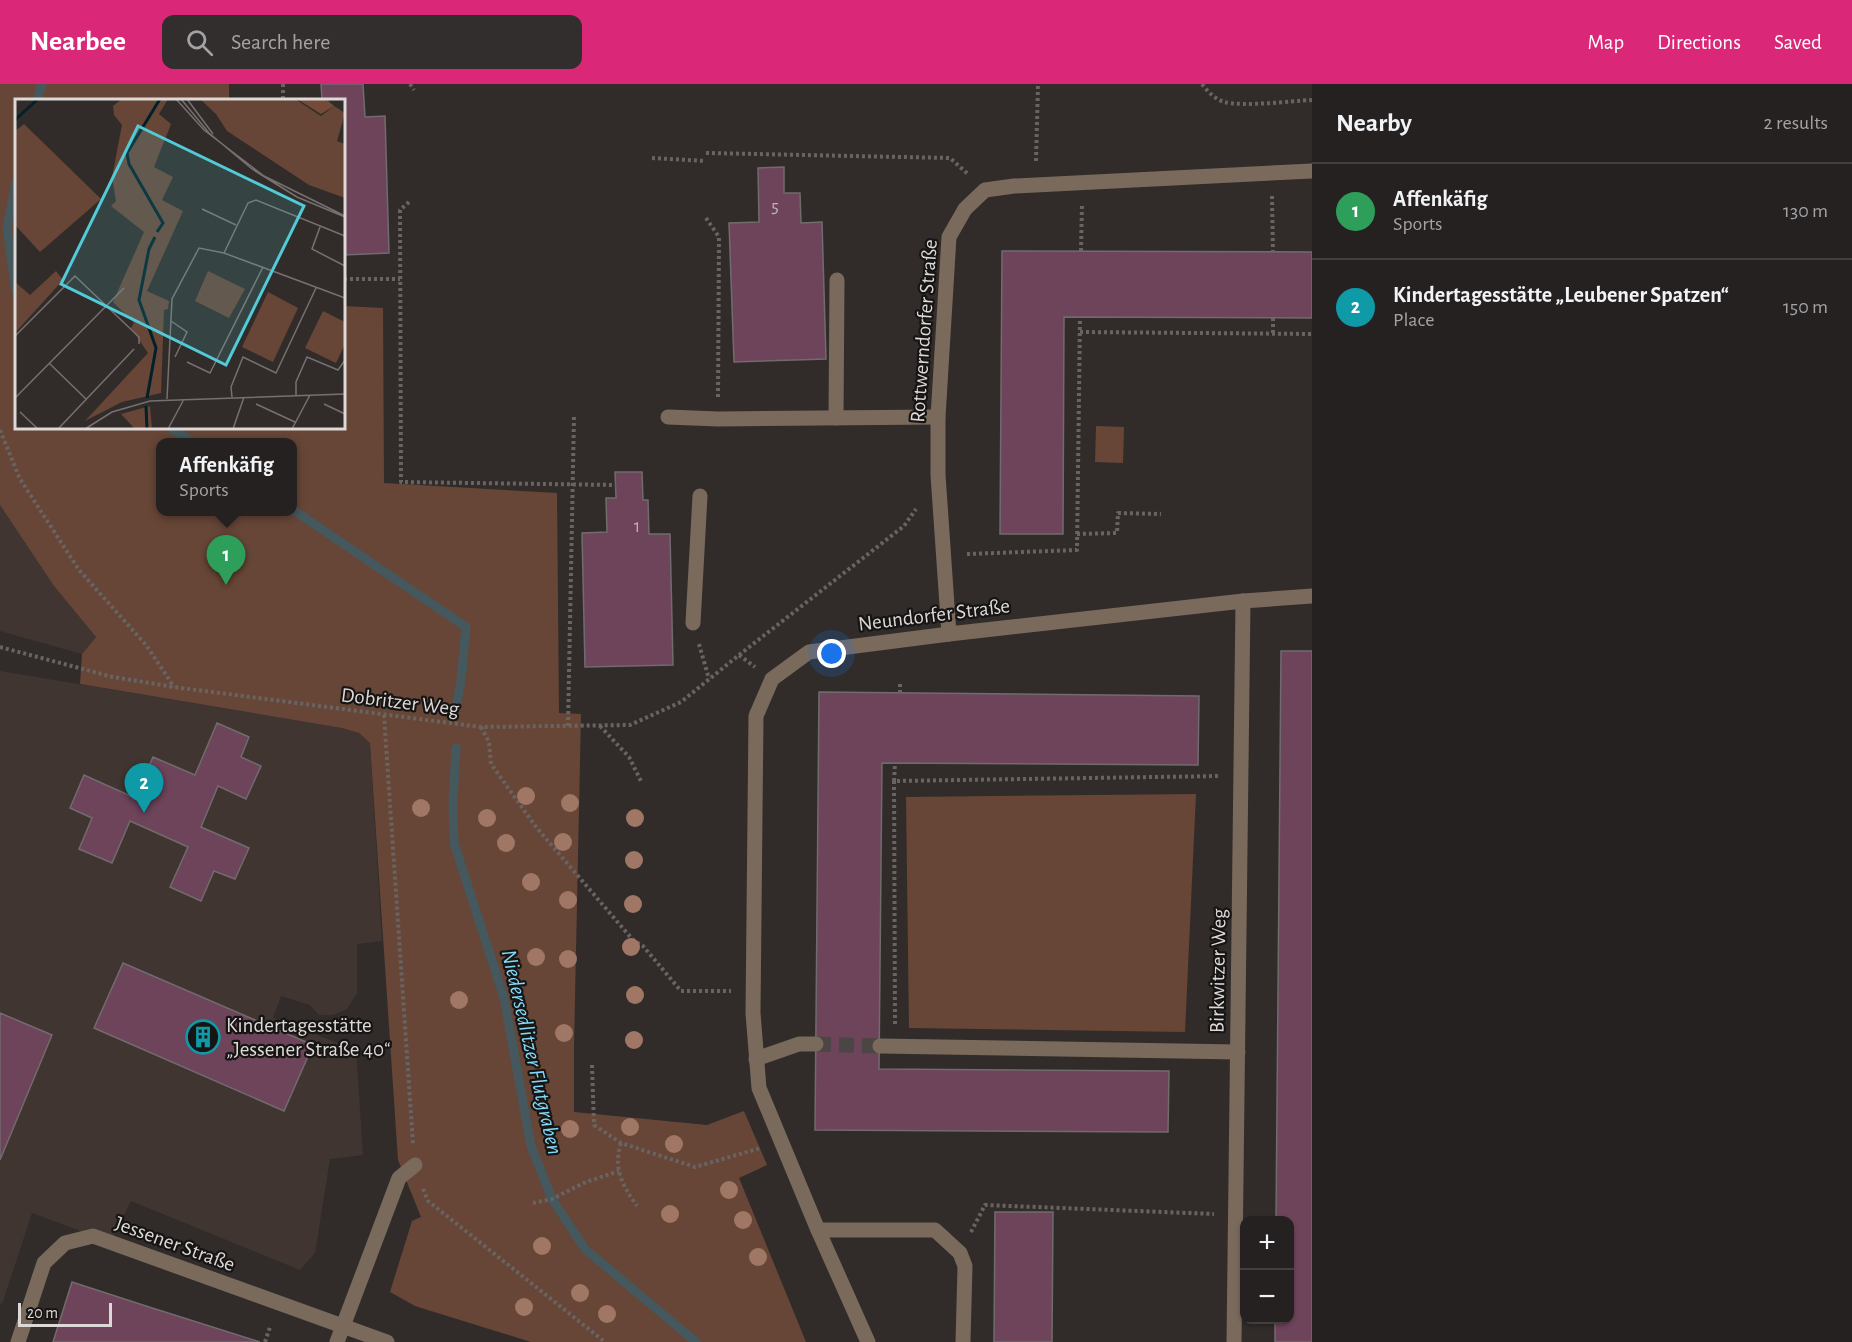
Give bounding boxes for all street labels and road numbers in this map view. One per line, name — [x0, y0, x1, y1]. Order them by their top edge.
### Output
street label: Rottwerndorfer Straße — [907, 239, 941, 423]
street label: Neundorfer Straße — [857, 595, 1011, 635]
street label: Dobritzer Weg — [340, 684, 461, 720]
street label: Birkwitzer Weg — [1206, 908, 1230, 1033]
street label: Jessener Straße — [112, 1213, 238, 1275]

